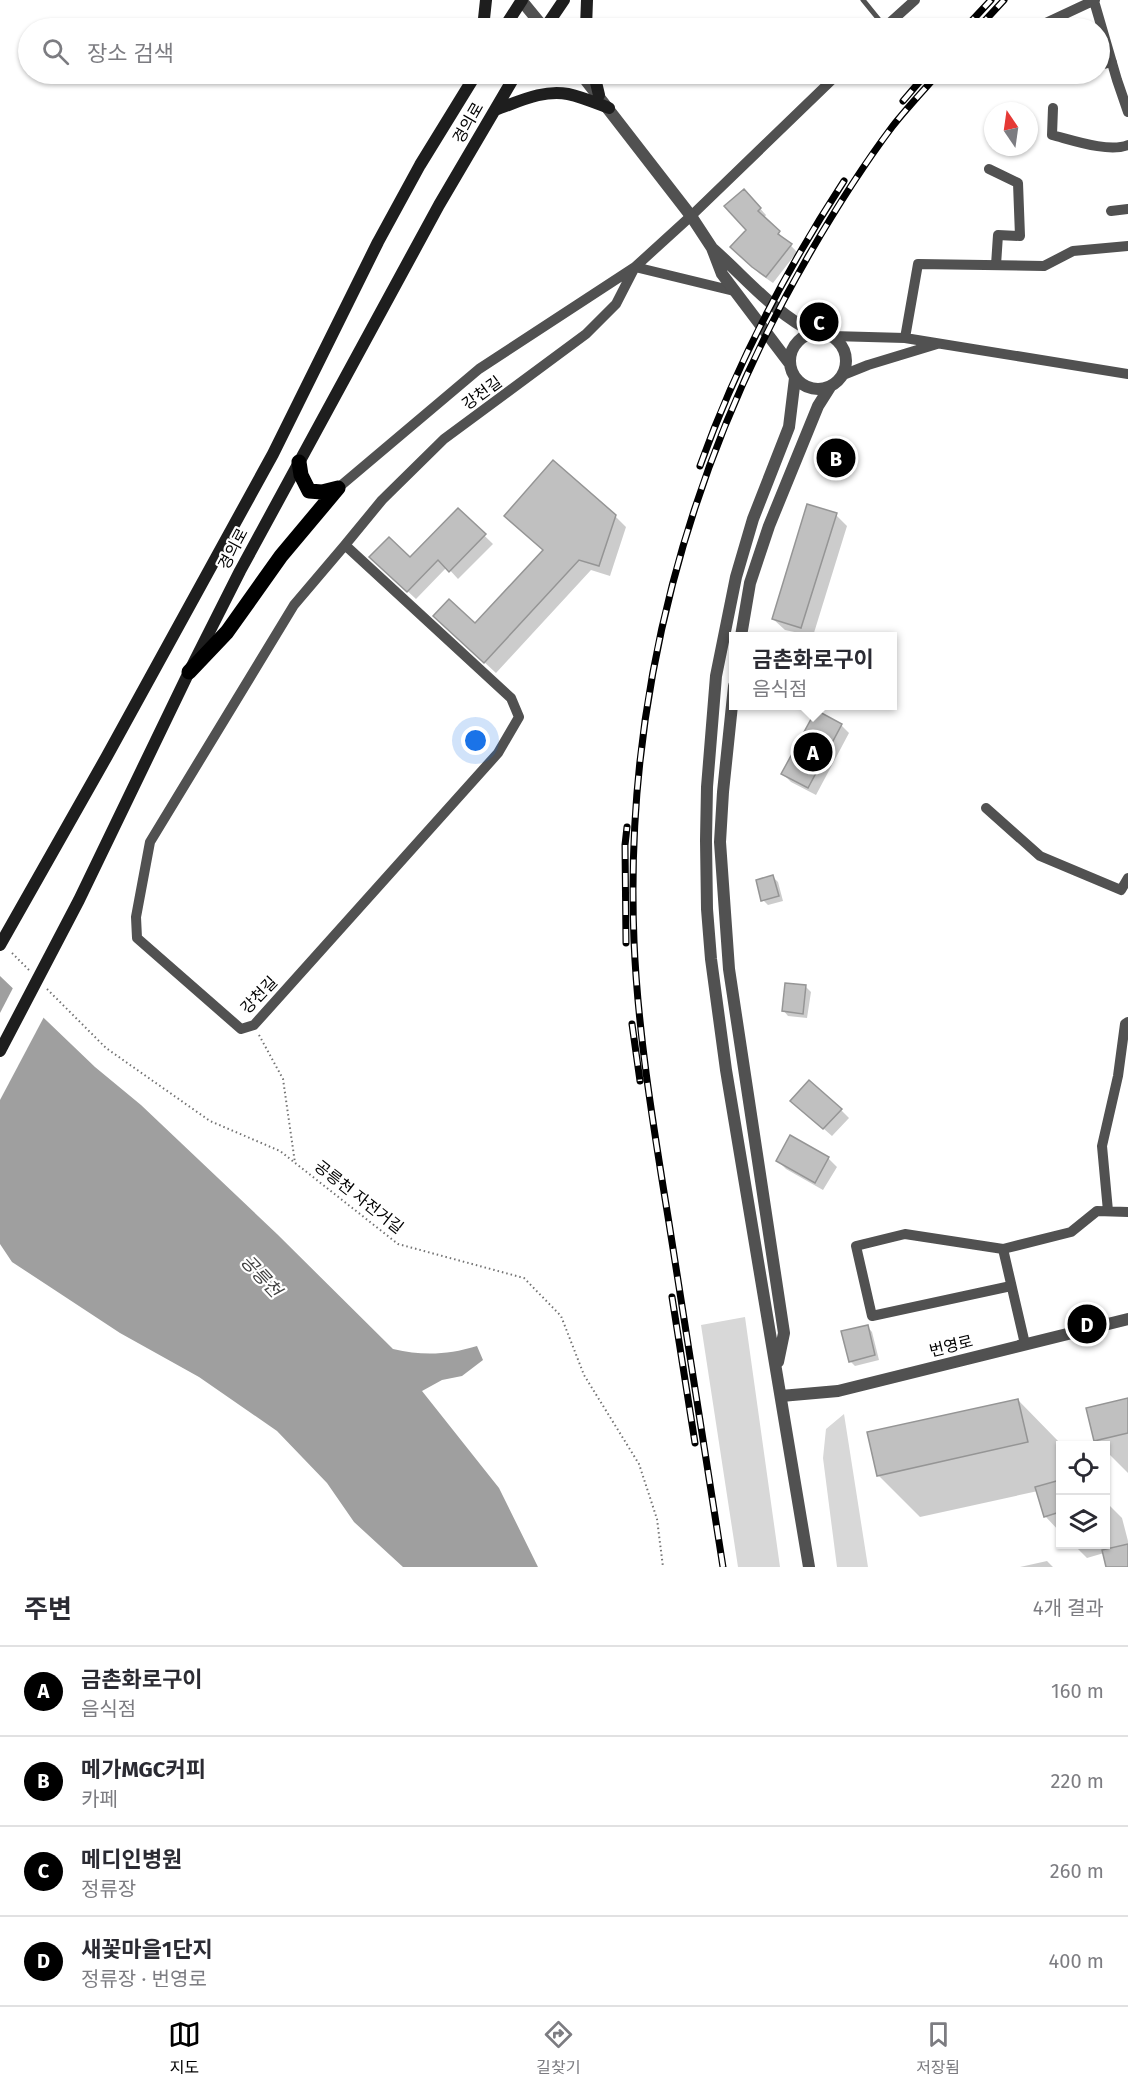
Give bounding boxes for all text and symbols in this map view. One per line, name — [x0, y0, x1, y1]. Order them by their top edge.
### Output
search box — [18, 18, 1110, 84]
icon: search — [39, 35, 72, 68]
text: 장소 검색 — [87, 40, 174, 67]
street label: 경의로 — [449, 99, 487, 147]
north arrow — [984, 102, 1038, 156]
pin: C — [800, 300, 838, 344]
street label: 강천길 — [459, 372, 505, 414]
pin: B — [816, 436, 856, 480]
street label: 경의로 — [214, 525, 252, 573]
popup — [729, 632, 897, 710]
text: 금촌화로구이 — [752, 646, 874, 673]
text: 음식점 — [752, 677, 807, 701]
your location — [461, 726, 490, 755]
pin: A — [794, 730, 832, 774]
street label: 강천길 — [237, 973, 281, 1017]
street label: 공릉천 자전거길 — [311, 1156, 407, 1238]
water label: 공릉천 — [236, 1250, 288, 1303]
pin: D — [1068, 1302, 1106, 1346]
street label: 번영로 — [927, 1331, 975, 1361]
map controls — [1056, 1441, 1110, 1549]
button: locate — [1056, 1441, 1110, 1495]
button: layers — [1056, 1495, 1110, 1549]
text: 주변 — [24, 1594, 72, 1625]
text: 4개 결과 — [1033, 1596, 1104, 1620]
text: 금촌화로구이 — [81, 1666, 202, 1693]
text: A — [38, 1679, 49, 1703]
text: 160 m — [1051, 1679, 1104, 1703]
text: 음식점 — [81, 1697, 136, 1721]
text: 메가MGC커피 — [81, 1756, 206, 1783]
text: B — [37, 1769, 50, 1793]
text: 220 m — [1051, 1769, 1104, 1793]
text: 카페 — [81, 1787, 118, 1811]
text: 메디인병원 — [81, 1846, 182, 1873]
text: C — [38, 1859, 49, 1883]
text: 260 m — [1050, 1859, 1104, 1883]
text: 정류장 — [81, 1877, 136, 1901]
text: 새꽃마을1단지 — [81, 1936, 213, 1963]
text: D — [37, 1949, 50, 1973]
text: 400 m — [1049, 1949, 1104, 1973]
text: 정류장 · 번영로 — [81, 1967, 207, 1991]
tab: 지도 — [168, 2018, 201, 2078]
tab: 길찾기 — [536, 2018, 580, 2078]
tab: 저장됨 — [916, 2018, 960, 2078]

